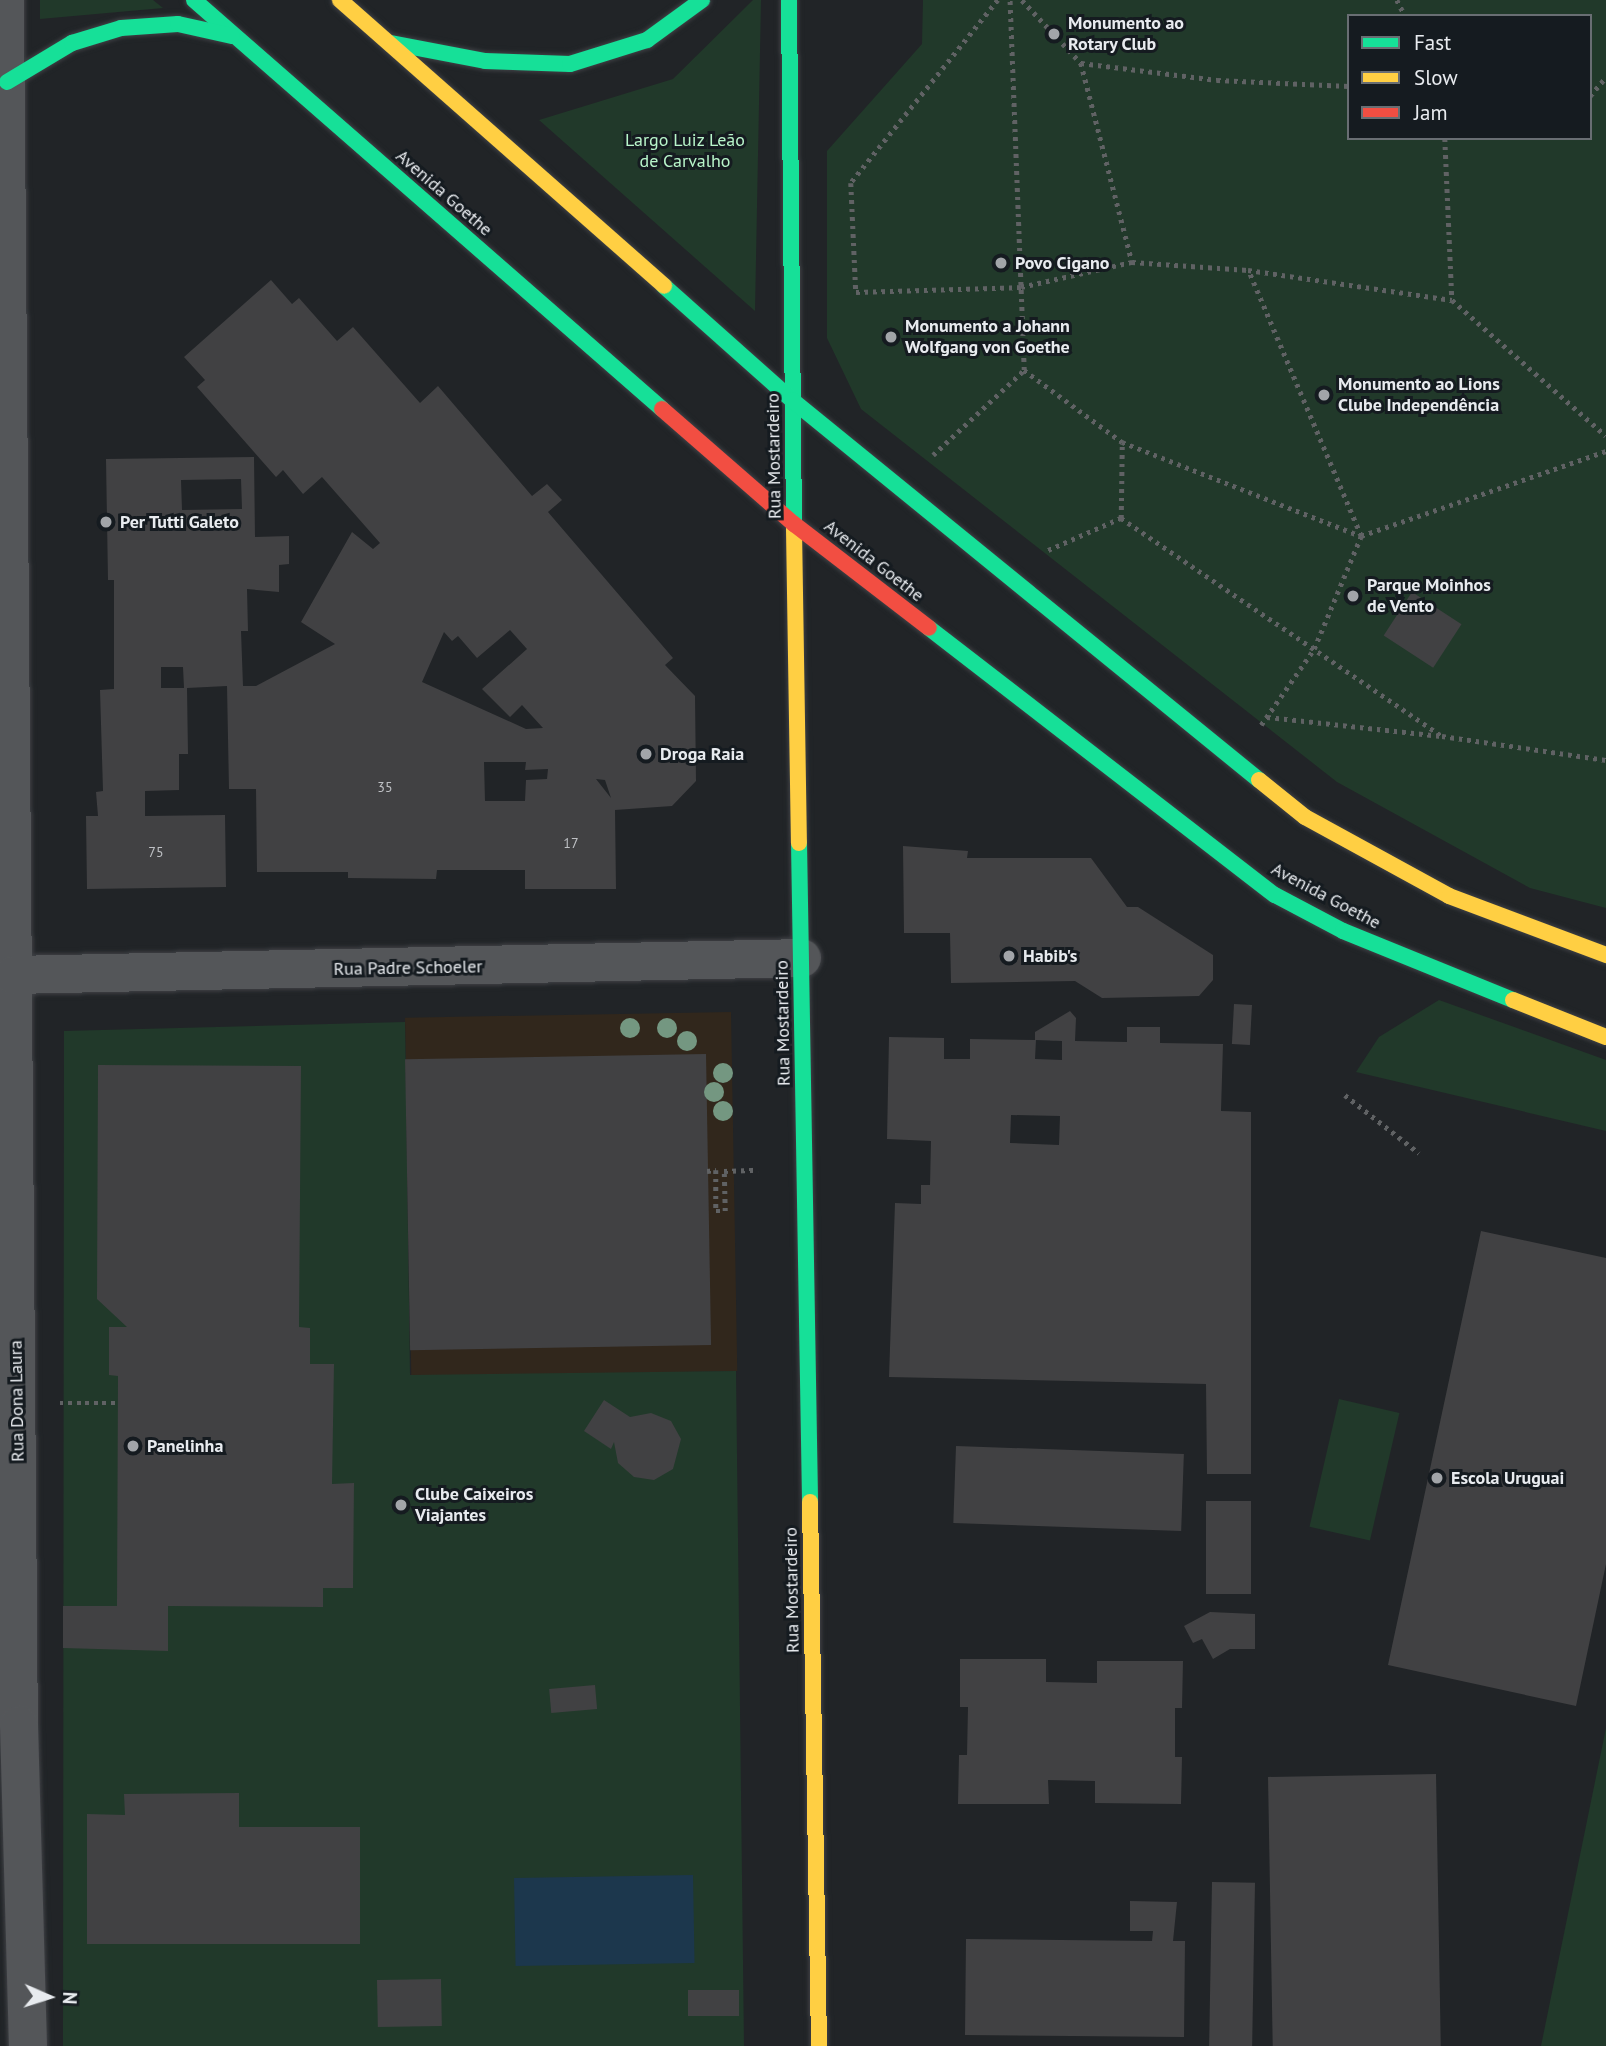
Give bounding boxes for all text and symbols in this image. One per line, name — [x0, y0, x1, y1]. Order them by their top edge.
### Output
place label: Monumento ao Rotary Club — [1068, 13, 1184, 56]
legend — [1347, 14, 1592, 140]
marker: Monumento ao Rotary Club — [1046, 26, 1062, 42]
text: Fast — [1414, 29, 1451, 56]
text: Slow — [1414, 64, 1458, 91]
text: Jam — [1414, 99, 1448, 126]
park label: Largo Luiz Leão de Carvalho — [625, 130, 745, 172]
street label: Avenida Goethe — [391, 145, 497, 241]
place label: Povo Cigano — [1015, 252, 1110, 274]
marker: Povo Cigano — [993, 255, 1009, 271]
place label: Monumento a Johann Wolfgang von Goethe — [905, 316, 1070, 358]
marker: Monumento a Johann Wolfgang von Goethe — [883, 329, 899, 345]
place label: Monumento ao Lions Clube Independência — [1338, 374, 1500, 416]
marker: Monumento ao Lions Clube Independência — [1316, 387, 1332, 403]
street label: Rua Mostardeiro — [762, 393, 786, 519]
place label: Per Tutti Galeto — [120, 511, 240, 533]
marker: Per Tutti Galeto — [98, 514, 114, 530]
street label: Avenida Goethe — [820, 515, 928, 607]
place label: Parque Moinhos de Vento — [1367, 575, 1491, 618]
marker: Parque Moinhos de Vento — [1345, 588, 1361, 604]
place label: Droga Raia — [660, 743, 744, 765]
marker: Droga Raia — [638, 746, 654, 762]
house number: 35 — [377, 779, 393, 795]
house number: 17 — [563, 835, 579, 851]
house number: 75 — [148, 844, 164, 860]
street label: Avenida Goethe — [1268, 858, 1384, 934]
place label: Habib's — [1023, 945, 1077, 967]
marker: Habib's — [1001, 948, 1017, 964]
street label: Rua Padre Schoeler — [333, 956, 483, 980]
street label: Rua Mostardeiro — [771, 960, 795, 1086]
street label: Rua Dona Laura — [5, 1340, 29, 1462]
place label: Panelinha — [147, 1435, 223, 1457]
marker: Panelinha — [125, 1438, 141, 1454]
place label: Escola Uruguai — [1451, 1467, 1564, 1489]
marker: Escola Uruguai — [1429, 1470, 1445, 1486]
place label: Clube Caixeiros Viajantes — [415, 1484, 534, 1526]
marker: Clube Caixeiros Viajantes — [393, 1497, 409, 1513]
street label: Rua Mostardeiro — [780, 1527, 804, 1653]
north arrow — [14, 1962, 84, 2032]
text: N — [58, 1991, 82, 2005]

